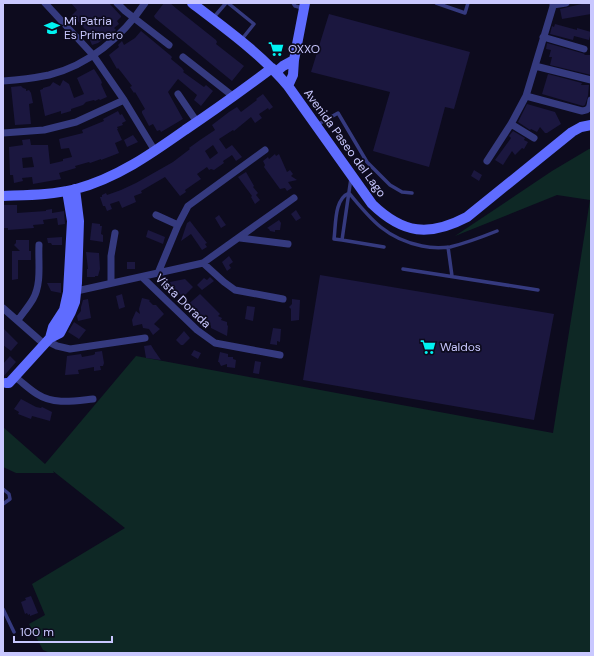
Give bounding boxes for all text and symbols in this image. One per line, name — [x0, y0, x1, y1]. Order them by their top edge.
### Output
place label: Mi Patria Es Primero — [64, 13, 123, 43]
school or university icon: Mi Patria Es Primero — [43, 19, 61, 37]
supermarket icon: OXXO — [267, 40, 285, 58]
place label: OXXO — [288, 41, 320, 57]
street label: Avenida Paseo del Lago — [300, 86, 390, 200]
street label: Vista Dorada — [152, 270, 214, 332]
supermarket icon: Waldos — [419, 338, 437, 356]
place label: Waldos — [440, 339, 481, 355]
scale bar — [14, 618, 112, 644]
text: 100 m — [20, 624, 54, 640]

